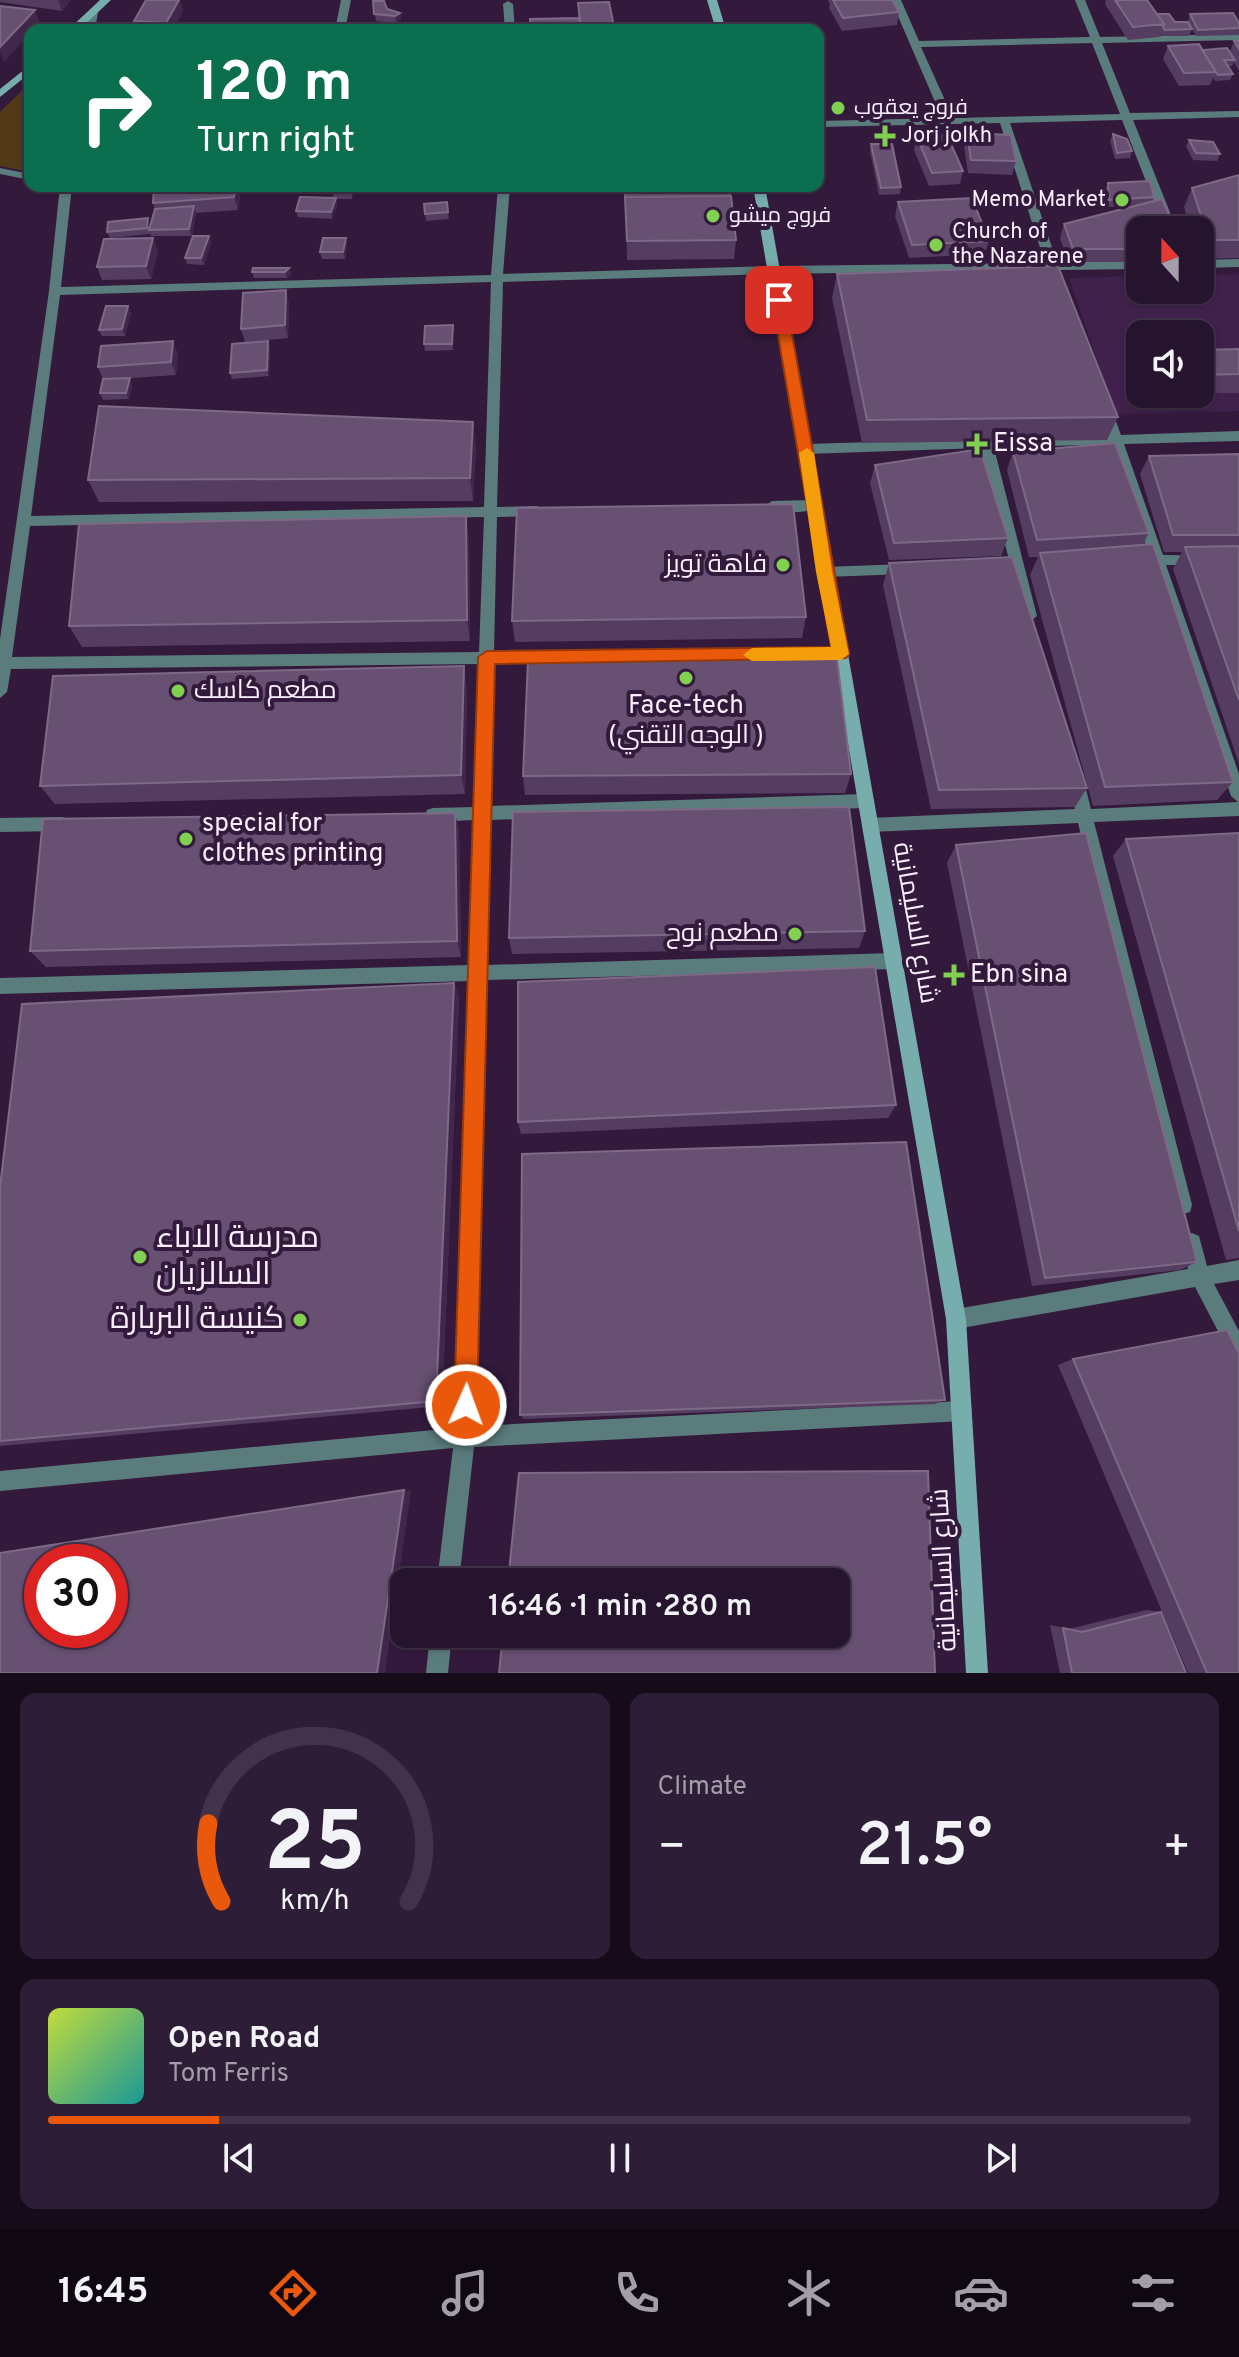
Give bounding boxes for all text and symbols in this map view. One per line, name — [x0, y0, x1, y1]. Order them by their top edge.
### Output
text: 120 m — [196, 50, 353, 120]
icon: right — [64, 56, 168, 160]
place label: فروج يعقوب — [854, 95, 968, 122]
marker: فروج يعقوب — [829, 99, 847, 117]
text: Turn right — [196, 119, 355, 165]
place label: Jorj jolkh — [901, 123, 992, 150]
marker: Jorj jolkh — [876, 127, 894, 145]
place label: Memo Market — [972, 187, 1106, 214]
marker: Memo Market — [1113, 191, 1131, 209]
place label: فروج ميشو — [729, 203, 831, 230]
marker: فروج ميشو — [704, 207, 722, 225]
north arrow — [1126, 216, 1214, 304]
map controls — [1126, 216, 1214, 408]
place label: Church of the Nazarene — [952, 219, 1084, 271]
marker: Church of the Nazarene — [927, 236, 945, 254]
pin — [745, 266, 813, 334]
icon: arrive — [757, 278, 801, 322]
button: sound — [1126, 320, 1214, 408]
place label: Eissa — [993, 428, 1053, 461]
marker: Eissa — [968, 435, 986, 453]
place label: فاهة تويز — [663, 549, 767, 582]
marker: فاهة تويز — [774, 556, 792, 574]
marker: Face-tech (الوجه التقني ) — [677, 669, 695, 687]
place label: مطعم كاسك — [194, 675, 337, 708]
marker: مطعم كاسك — [169, 682, 187, 700]
place label: Face-tech (الوجه التقني ) — [608, 690, 764, 755]
place label: special for clothes printing — [202, 808, 383, 871]
marker: special for clothes printing — [177, 830, 195, 848]
street label: شارع السليمانية — [884, 840, 944, 1006]
place label: مطعم نوح — [666, 918, 779, 951]
marker: مطعم نوح — [786, 925, 804, 943]
place label: Ebn sina — [970, 959, 1068, 992]
marker: Ebn sina — [945, 966, 963, 984]
place label: مدرسة الاباء السالزيان — [156, 1219, 319, 1296]
marker: مدرسة الاباء السالزيان — [131, 1248, 149, 1266]
place label: كنيسة البربارة — [110, 1300, 284, 1340]
marker: كنيسة البربارة — [291, 1311, 309, 1329]
position arrow — [424, 1363, 508, 1447]
street label: شارع السليمانية — [924, 1488, 966, 1652]
speed limit sign: 30 — [24, 1544, 128, 1648]
text: 16:46 · 1 min · 280 m — [488, 1589, 752, 1626]
text: Climate — [658, 1771, 747, 1804]
text: 25 — [264, 1795, 366, 1900]
text: 21.5° — [856, 1811, 992, 1887]
text: − — [658, 1821, 686, 1877]
text: + — [1163, 1821, 1191, 1877]
text: km/h — [280, 1884, 349, 1920]
text: Open Road — [168, 2021, 320, 2058]
text: Tom Ferris — [168, 2058, 289, 2091]
icon: previous — [217, 2136, 261, 2180]
icon: pause — [598, 2136, 642, 2180]
icon: next — [979, 2136, 1023, 2180]
icon: directions — [265, 2265, 321, 2321]
icon: music — [437, 2265, 493, 2321]
icon: phone — [609, 2265, 665, 2321]
icon: climate — [781, 2265, 837, 2321]
icon: car — [953, 2265, 1009, 2321]
icon: filters — [1125, 2265, 1181, 2321]
text: 16:45 — [58, 2270, 148, 2316]

